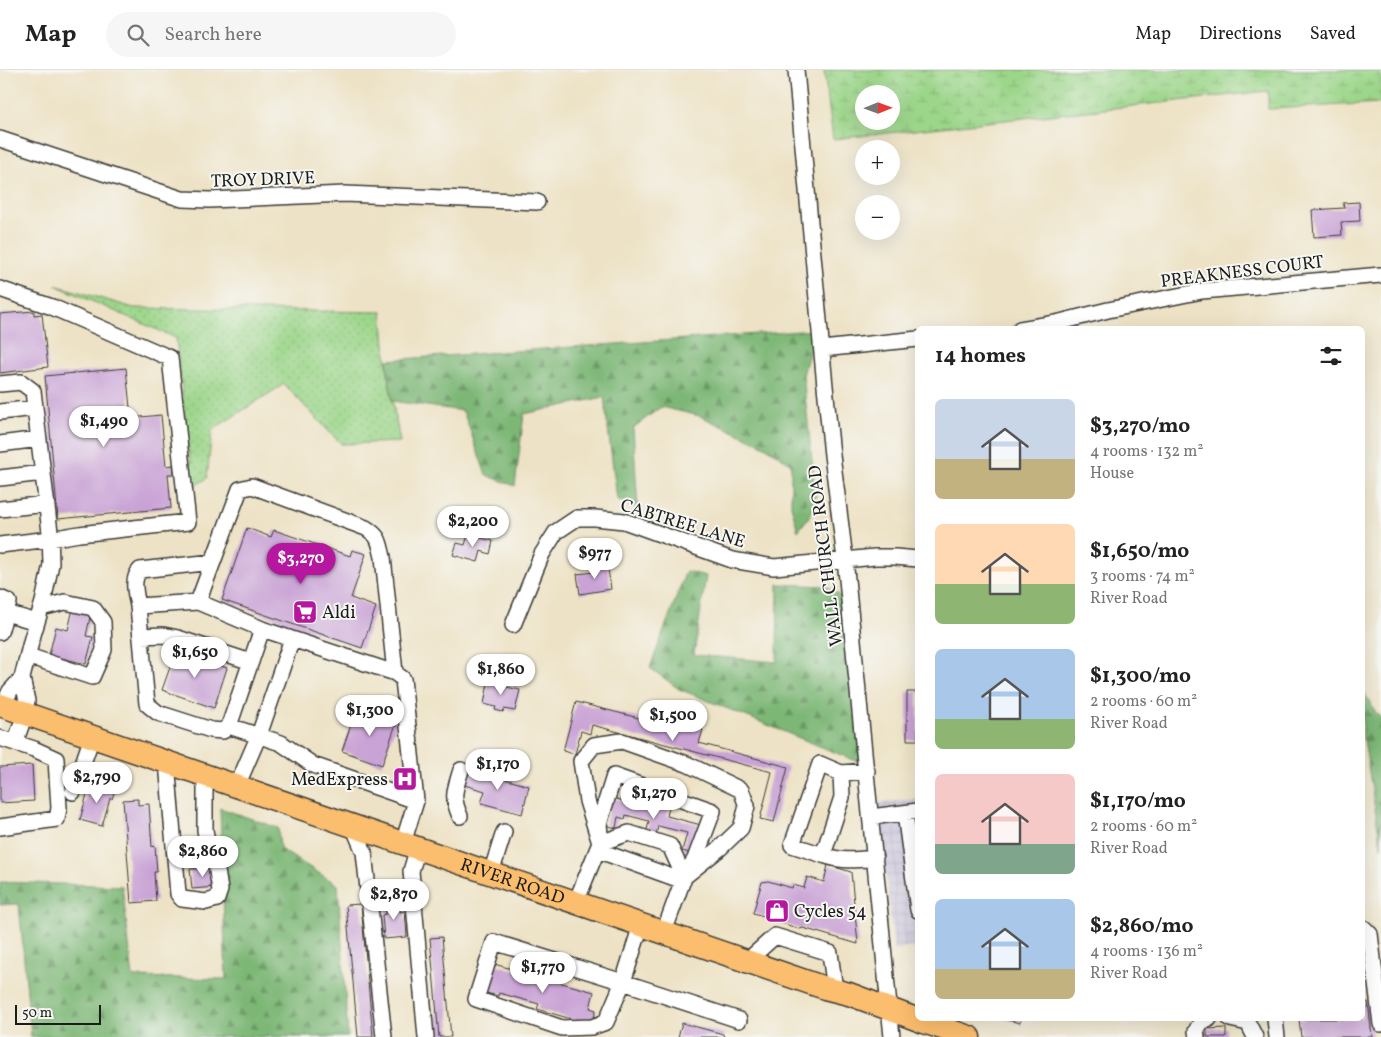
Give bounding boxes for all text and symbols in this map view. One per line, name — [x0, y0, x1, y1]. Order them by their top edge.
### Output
search box — [106, 12, 456, 57]
text: Map — [25, 18, 76, 52]
icon: search — [124, 21, 152, 49]
text: Search here — [164, 22, 262, 48]
text: Map — [1135, 22, 1171, 47]
text: Directions — [1199, 22, 1282, 47]
text: Saved — [1310, 22, 1356, 47]
north arrow — [855, 85, 900, 130]
map controls — [855, 85, 900, 240]
button: + — [855, 140, 900, 185]
street label: TROY DRIVE — [210, 166, 316, 195]
button: − — [855, 195, 900, 240]
street label: PREAKNESS COURT — [1159, 250, 1326, 295]
text: 14 homes — [935, 342, 1026, 371]
icon: filters — [1317, 342, 1345, 370]
pin: $1,490 — [63, 406, 145, 448]
text: $1,490 — [80, 411, 128, 433]
text: $3,270/mo — [1090, 412, 1190, 441]
icon: home — [975, 419, 1035, 479]
text: 4 rooms · 132 m² — [1090, 441, 1203, 463]
text: House — [1090, 463, 1134, 485]
street label: WALL CHURCH ROAD — [803, 464, 850, 648]
street label: CABTREE LANE — [617, 494, 748, 555]
pin: $2,200 — [432, 506, 514, 548]
text: $2,200 — [448, 511, 498, 533]
text: $1,650/mo — [1090, 537, 1189, 566]
pin: $977 — [565, 538, 625, 580]
pin: $3,270 — [260, 542, 342, 585]
text: $977 — [578, 543, 612, 565]
icon: home — [975, 544, 1035, 604]
text: $3,270 — [278, 548, 324, 570]
text: 3 rooms · 74 m² — [1090, 566, 1195, 588]
text: River Road — [1090, 588, 1168, 610]
supermarket icon: Aldi — [292, 599, 318, 625]
place label: Aldi — [322, 601, 356, 626]
pin: $1,650 — [154, 636, 236, 679]
text: $1,650 — [172, 642, 218, 664]
pin: $1,860 — [460, 654, 542, 696]
text: $1,860 — [477, 659, 525, 681]
text: $1,300/mo — [1090, 662, 1191, 691]
icon: home — [975, 669, 1035, 729]
text: 2 rooms · 60 m² — [1090, 691, 1197, 713]
pin: $1,300 — [329, 694, 411, 737]
text: $1,300 — [346, 700, 394, 722]
pin: $1,500 — [632, 700, 714, 742]
text: $1,500 — [649, 705, 697, 727]
text: River Road — [1090, 713, 1168, 735]
pin: $1,170 — [457, 748, 539, 791]
text: $1,170 — [476, 754, 520, 776]
pin: $2,790 — [56, 762, 138, 804]
hospital icon: MedExpress — [392, 766, 418, 792]
text: $2,790 — [73, 767, 121, 789]
place label: MedExpress — [291, 768, 388, 793]
pin: $1,270 — [613, 778, 695, 820]
text: $1,270 — [631, 783, 677, 805]
text: $1,170/mo — [1090, 787, 1186, 816]
icon: home — [975, 794, 1035, 854]
text: 2 rooms · 60 m² — [1090, 816, 1197, 838]
pin: $2,860 — [162, 836, 244, 878]
text: River Road — [1090, 838, 1168, 860]
text: $2,860 — [178, 841, 228, 863]
street label: RIVER ROAD — [457, 853, 568, 912]
pin: $2,870 — [353, 878, 435, 921]
text: $2,870 — [370, 884, 418, 906]
shop icon: Cycles 54 — [764, 898, 790, 924]
place label: Cycles 54 — [794, 900, 867, 925]
text: $2,860/mo — [1090, 912, 1193, 941]
icon: home — [975, 919, 1035, 979]
text: 4 rooms · 136 m² — [1090, 941, 1203, 963]
pin: $1,770 — [502, 952, 584, 994]
text: $1,770 — [521, 957, 565, 979]
text: River Road — [1090, 963, 1168, 985]
scale bar — [15, 1002, 101, 1025]
text: 50 m — [22, 1004, 52, 1023]

